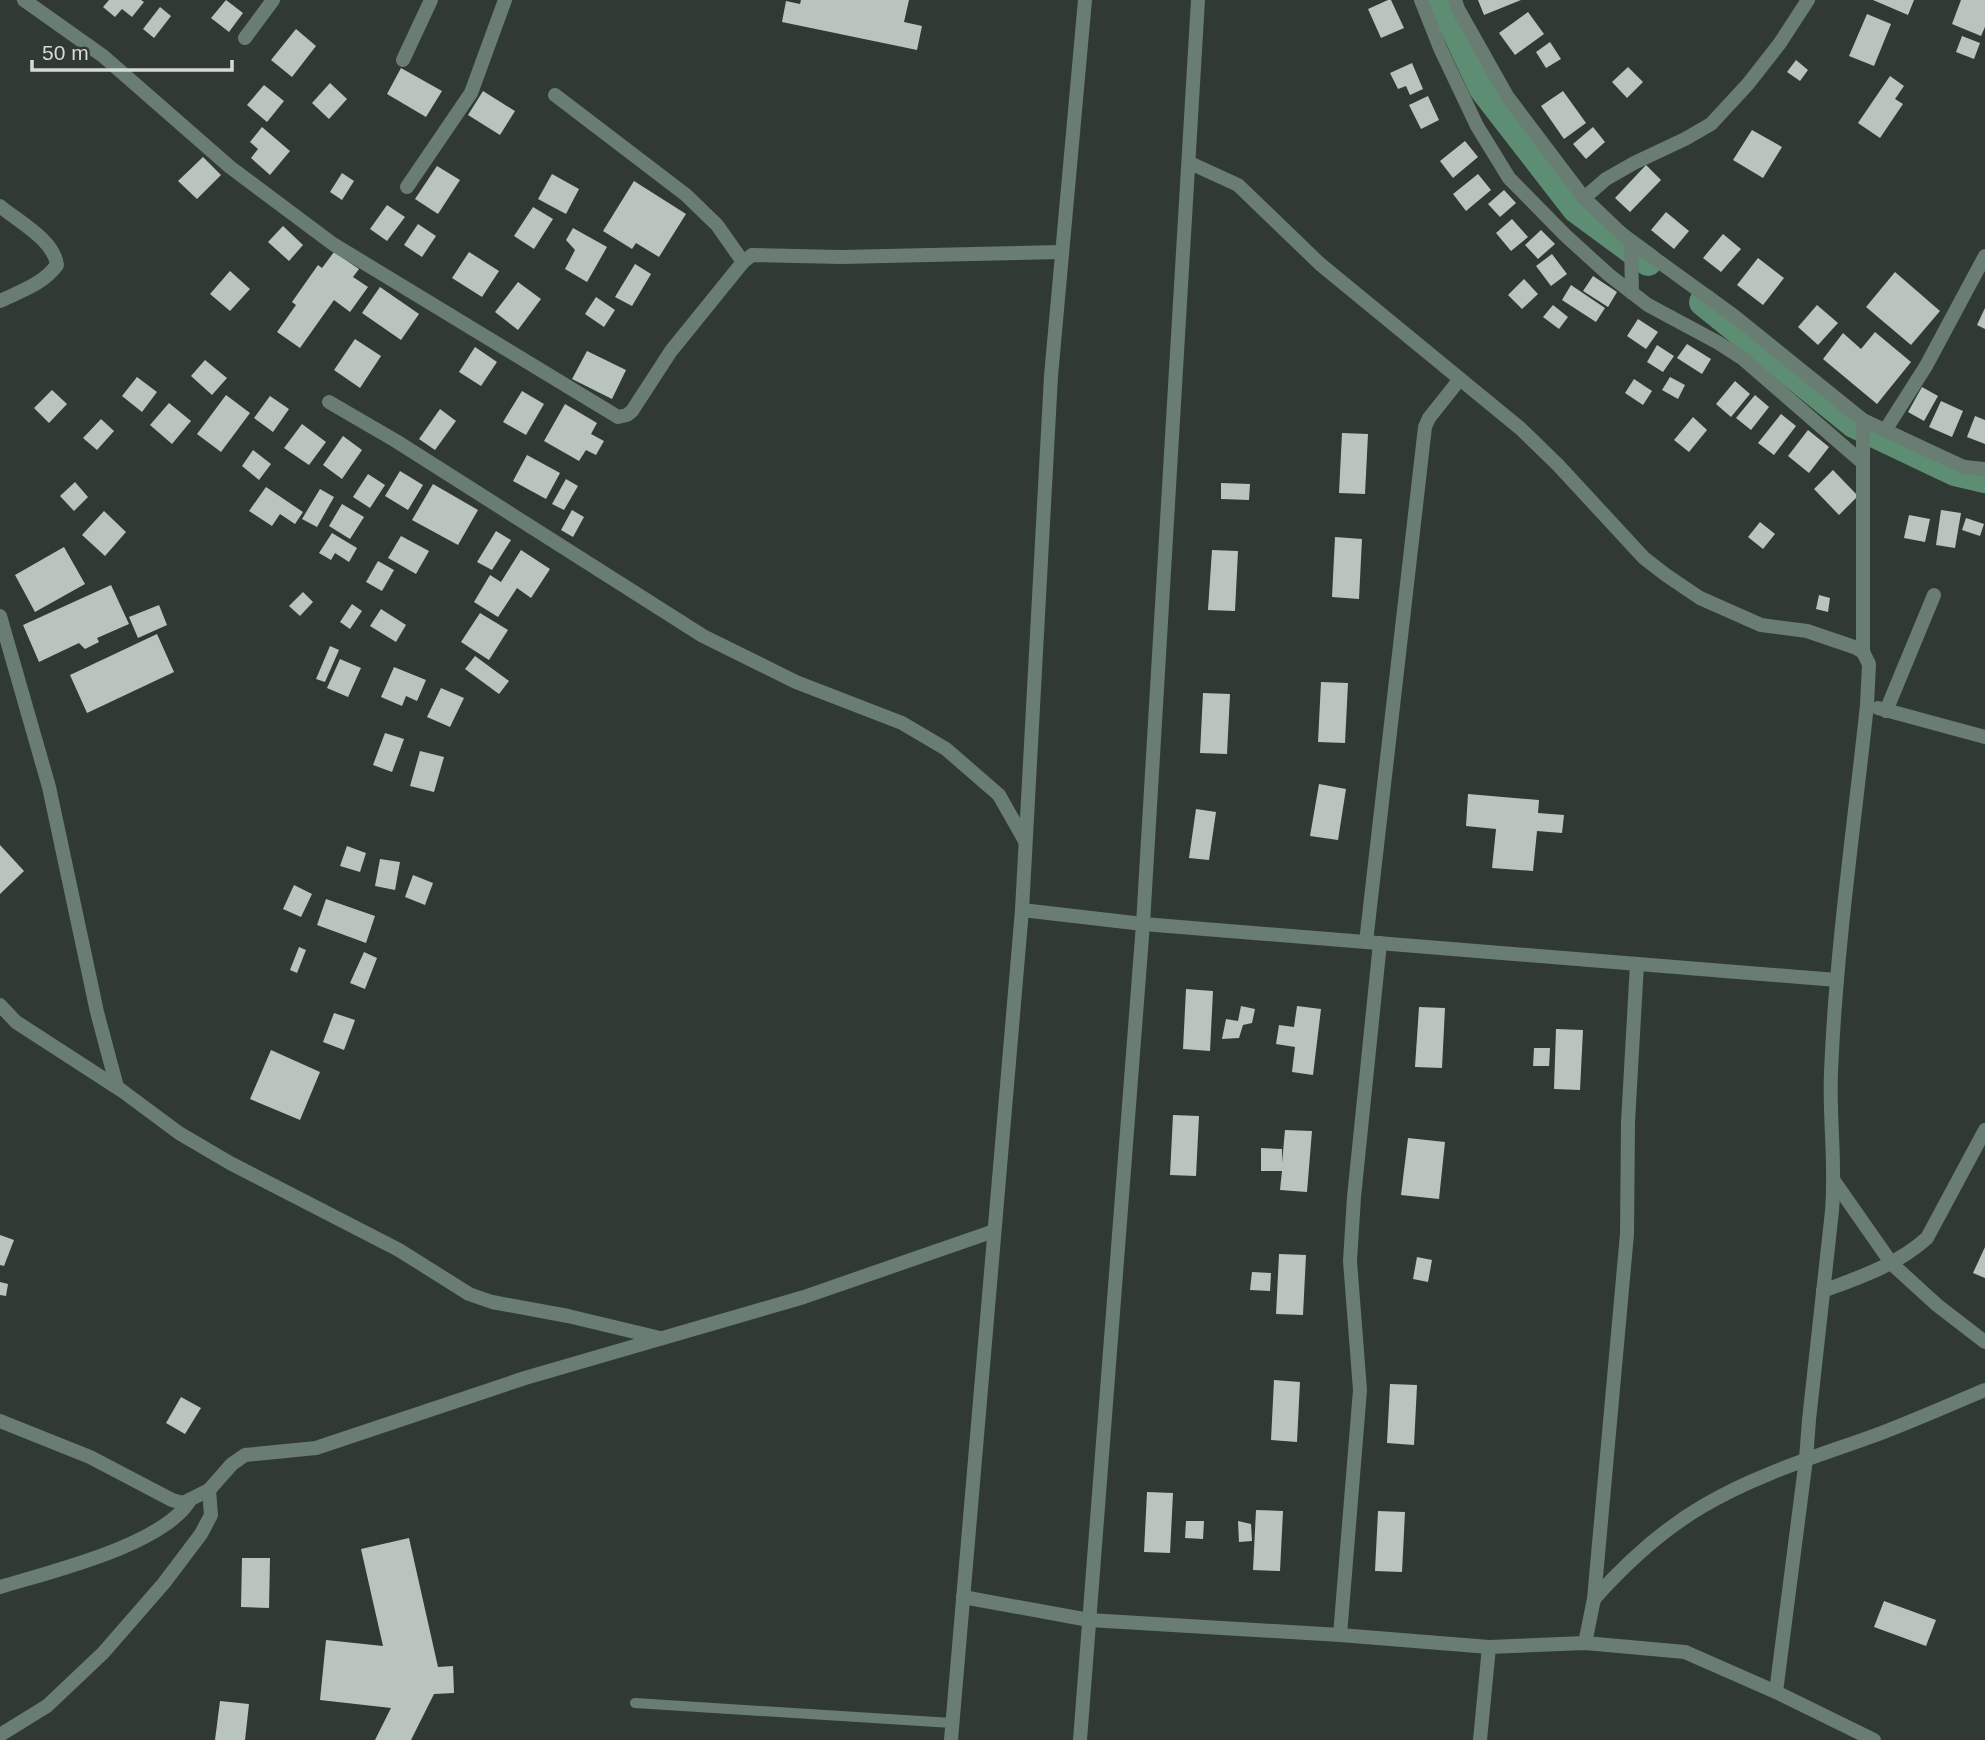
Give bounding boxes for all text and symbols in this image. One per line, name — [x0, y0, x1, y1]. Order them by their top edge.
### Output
scale bar — [32, 28, 231, 72]
text: 50 m — [42, 41, 89, 64]

